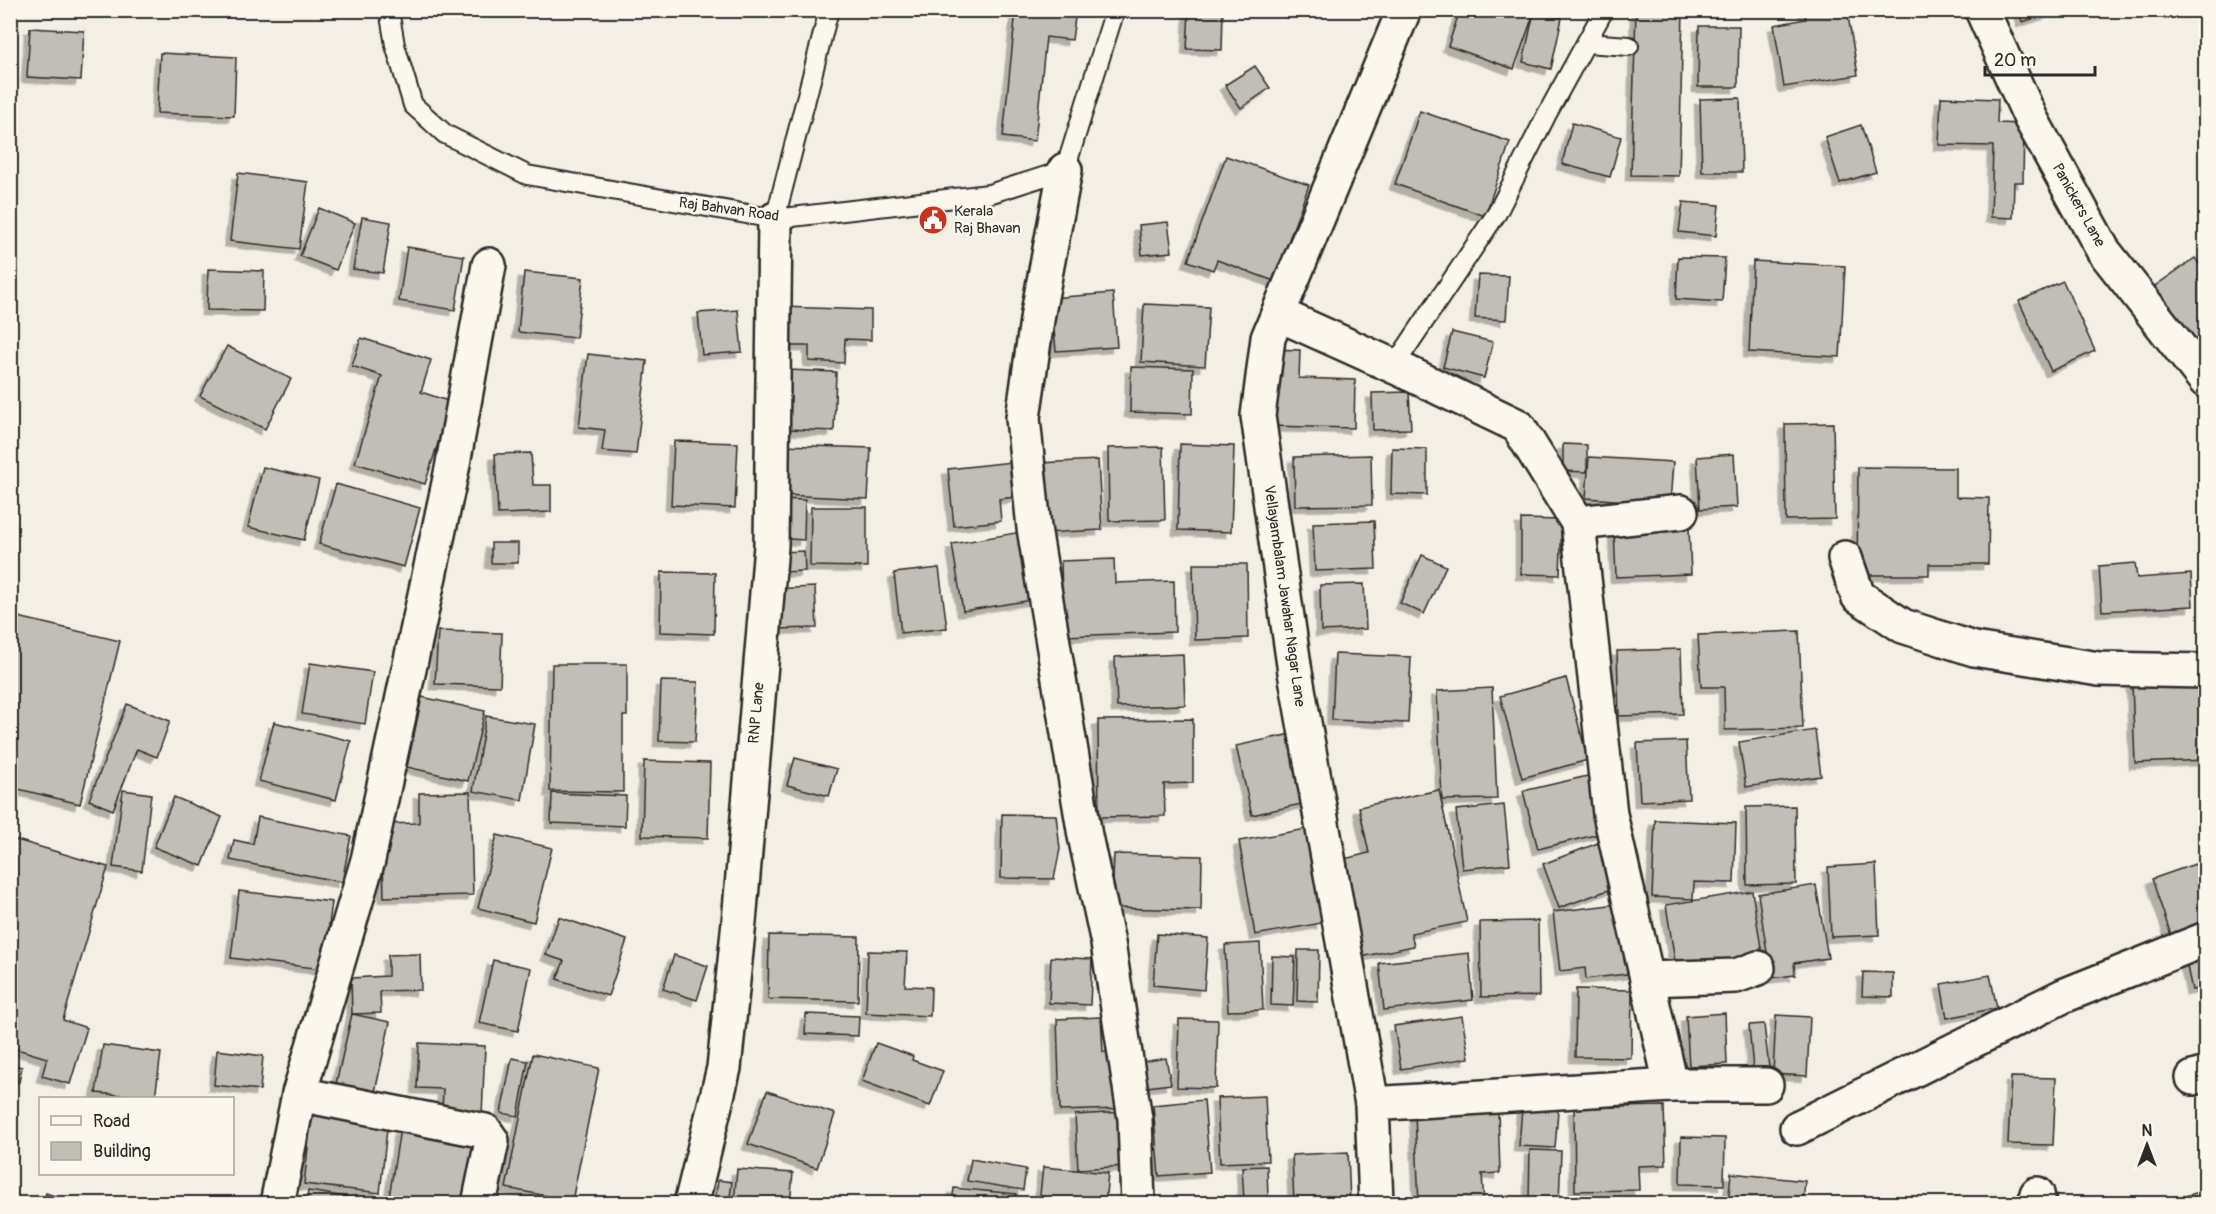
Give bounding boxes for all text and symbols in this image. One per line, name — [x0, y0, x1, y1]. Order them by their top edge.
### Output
scale bar — [1985, 39, 2094, 77]
text: 20 m — [1994, 49, 2036, 72]
street label: Panickers Lane — [2048, 160, 2110, 251]
street label: Raj Bahvan Road — [678, 193, 780, 226]
place label: Kerala Raj Bhavan — [954, 202, 1021, 238]
public building icon: Kerala Raj Bhavan — [917, 204, 949, 236]
street label: Vellayambalam Jawahar Nagar Lane — [1260, 484, 1310, 709]
street label: RNP Lane — [744, 681, 769, 744]
legend — [39, 1097, 234, 1175]
text: Road — [93, 1110, 130, 1133]
north arrow — [2117, 1115, 2177, 1175]
text: N — [2142, 1121, 2153, 1141]
text: Building — [93, 1140, 151, 1163]

